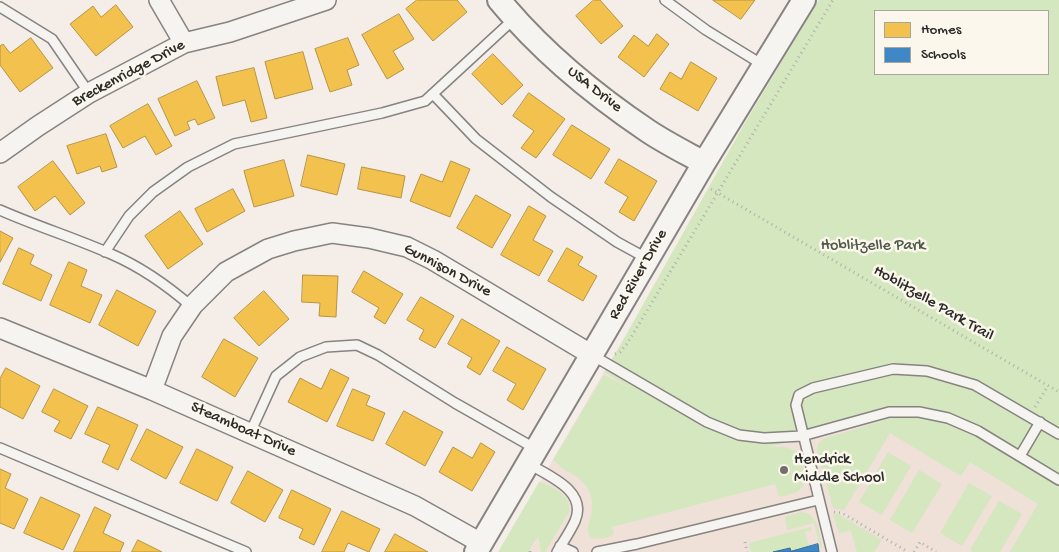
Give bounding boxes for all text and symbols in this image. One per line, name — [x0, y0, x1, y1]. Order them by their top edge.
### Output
legend — [874, 10, 1049, 75]
text: Homes — [921, 21, 961, 39]
street label: Breckenridge Drive — [69, 36, 189, 112]
text: Schools — [921, 46, 966, 64]
street label: USA Drive — [563, 63, 625, 117]
street label: Red River Drive — [605, 226, 673, 324]
park label: Hoblitzelle Park — [821, 237, 925, 257]
street label: Gunnison Drive — [400, 240, 494, 302]
street label: Hoblitzelle Park Trail — [869, 262, 997, 346]
street label: Steamboat Drive — [187, 398, 299, 462]
place label: Hendrick Middle School — [794, 451, 884, 489]
marker: Hendrick Middle School — [778, 464, 790, 476]

